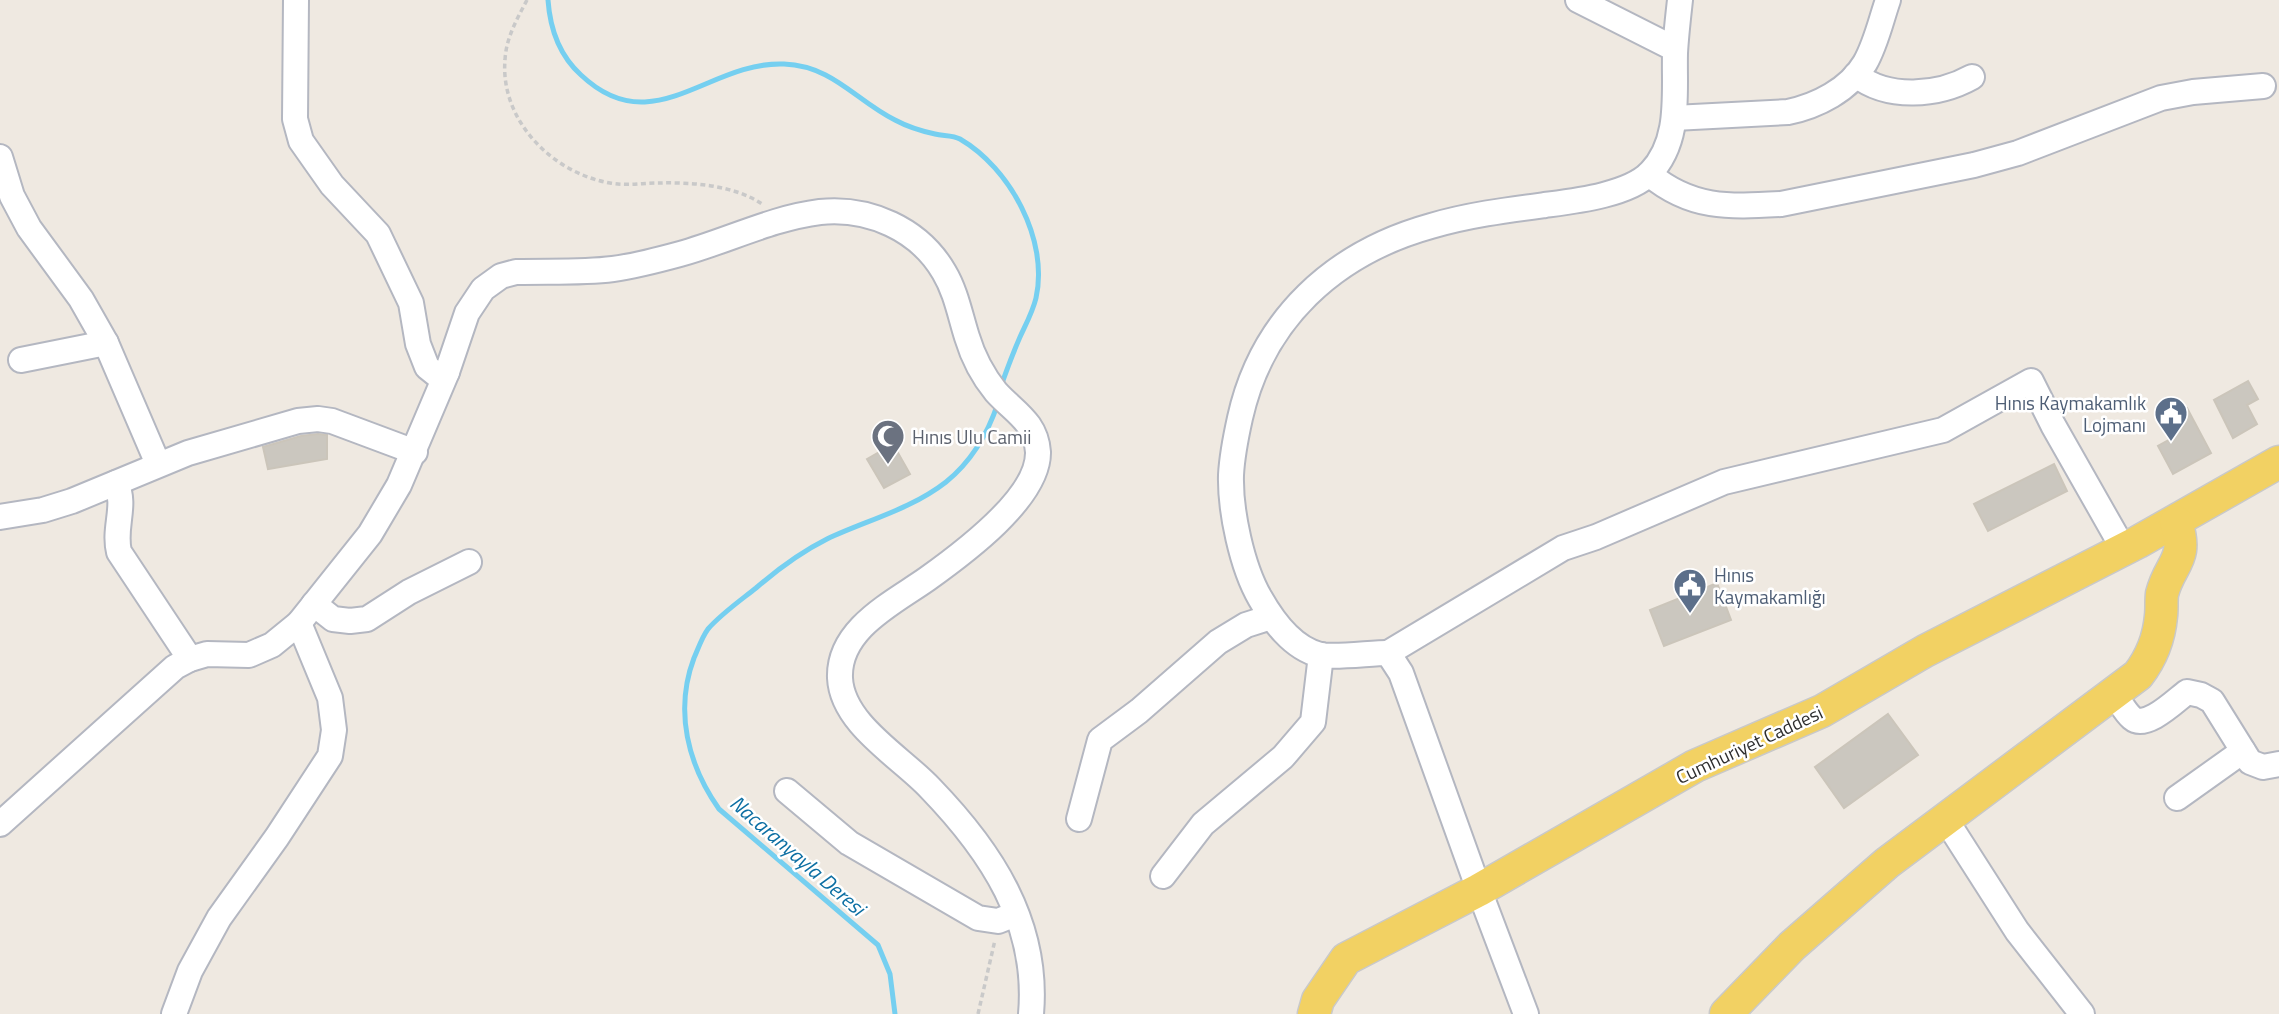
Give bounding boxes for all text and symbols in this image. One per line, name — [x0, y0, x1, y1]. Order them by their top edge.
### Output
place label: Hınıs Kaymakamlık Lojmanı — [1995, 388, 2146, 439]
public building icon: Hınıs Kaymakamlık Lojmanı — [2152, 394, 2190, 443]
mosque icon: Hınıs Ulu Camii — [869, 417, 907, 466]
place label: Hınıs Ulu Camii — [912, 422, 1031, 451]
place label: Hınıs Kaymakamlığı — [1714, 560, 1826, 611]
public building icon: Hınıs Kaymakamlığı — [1671, 566, 1709, 615]
street label: Cumhuriyet Caddesi — [1671, 697, 1827, 791]
water label: Nacaranyayla Deresi — [723, 787, 875, 925]

